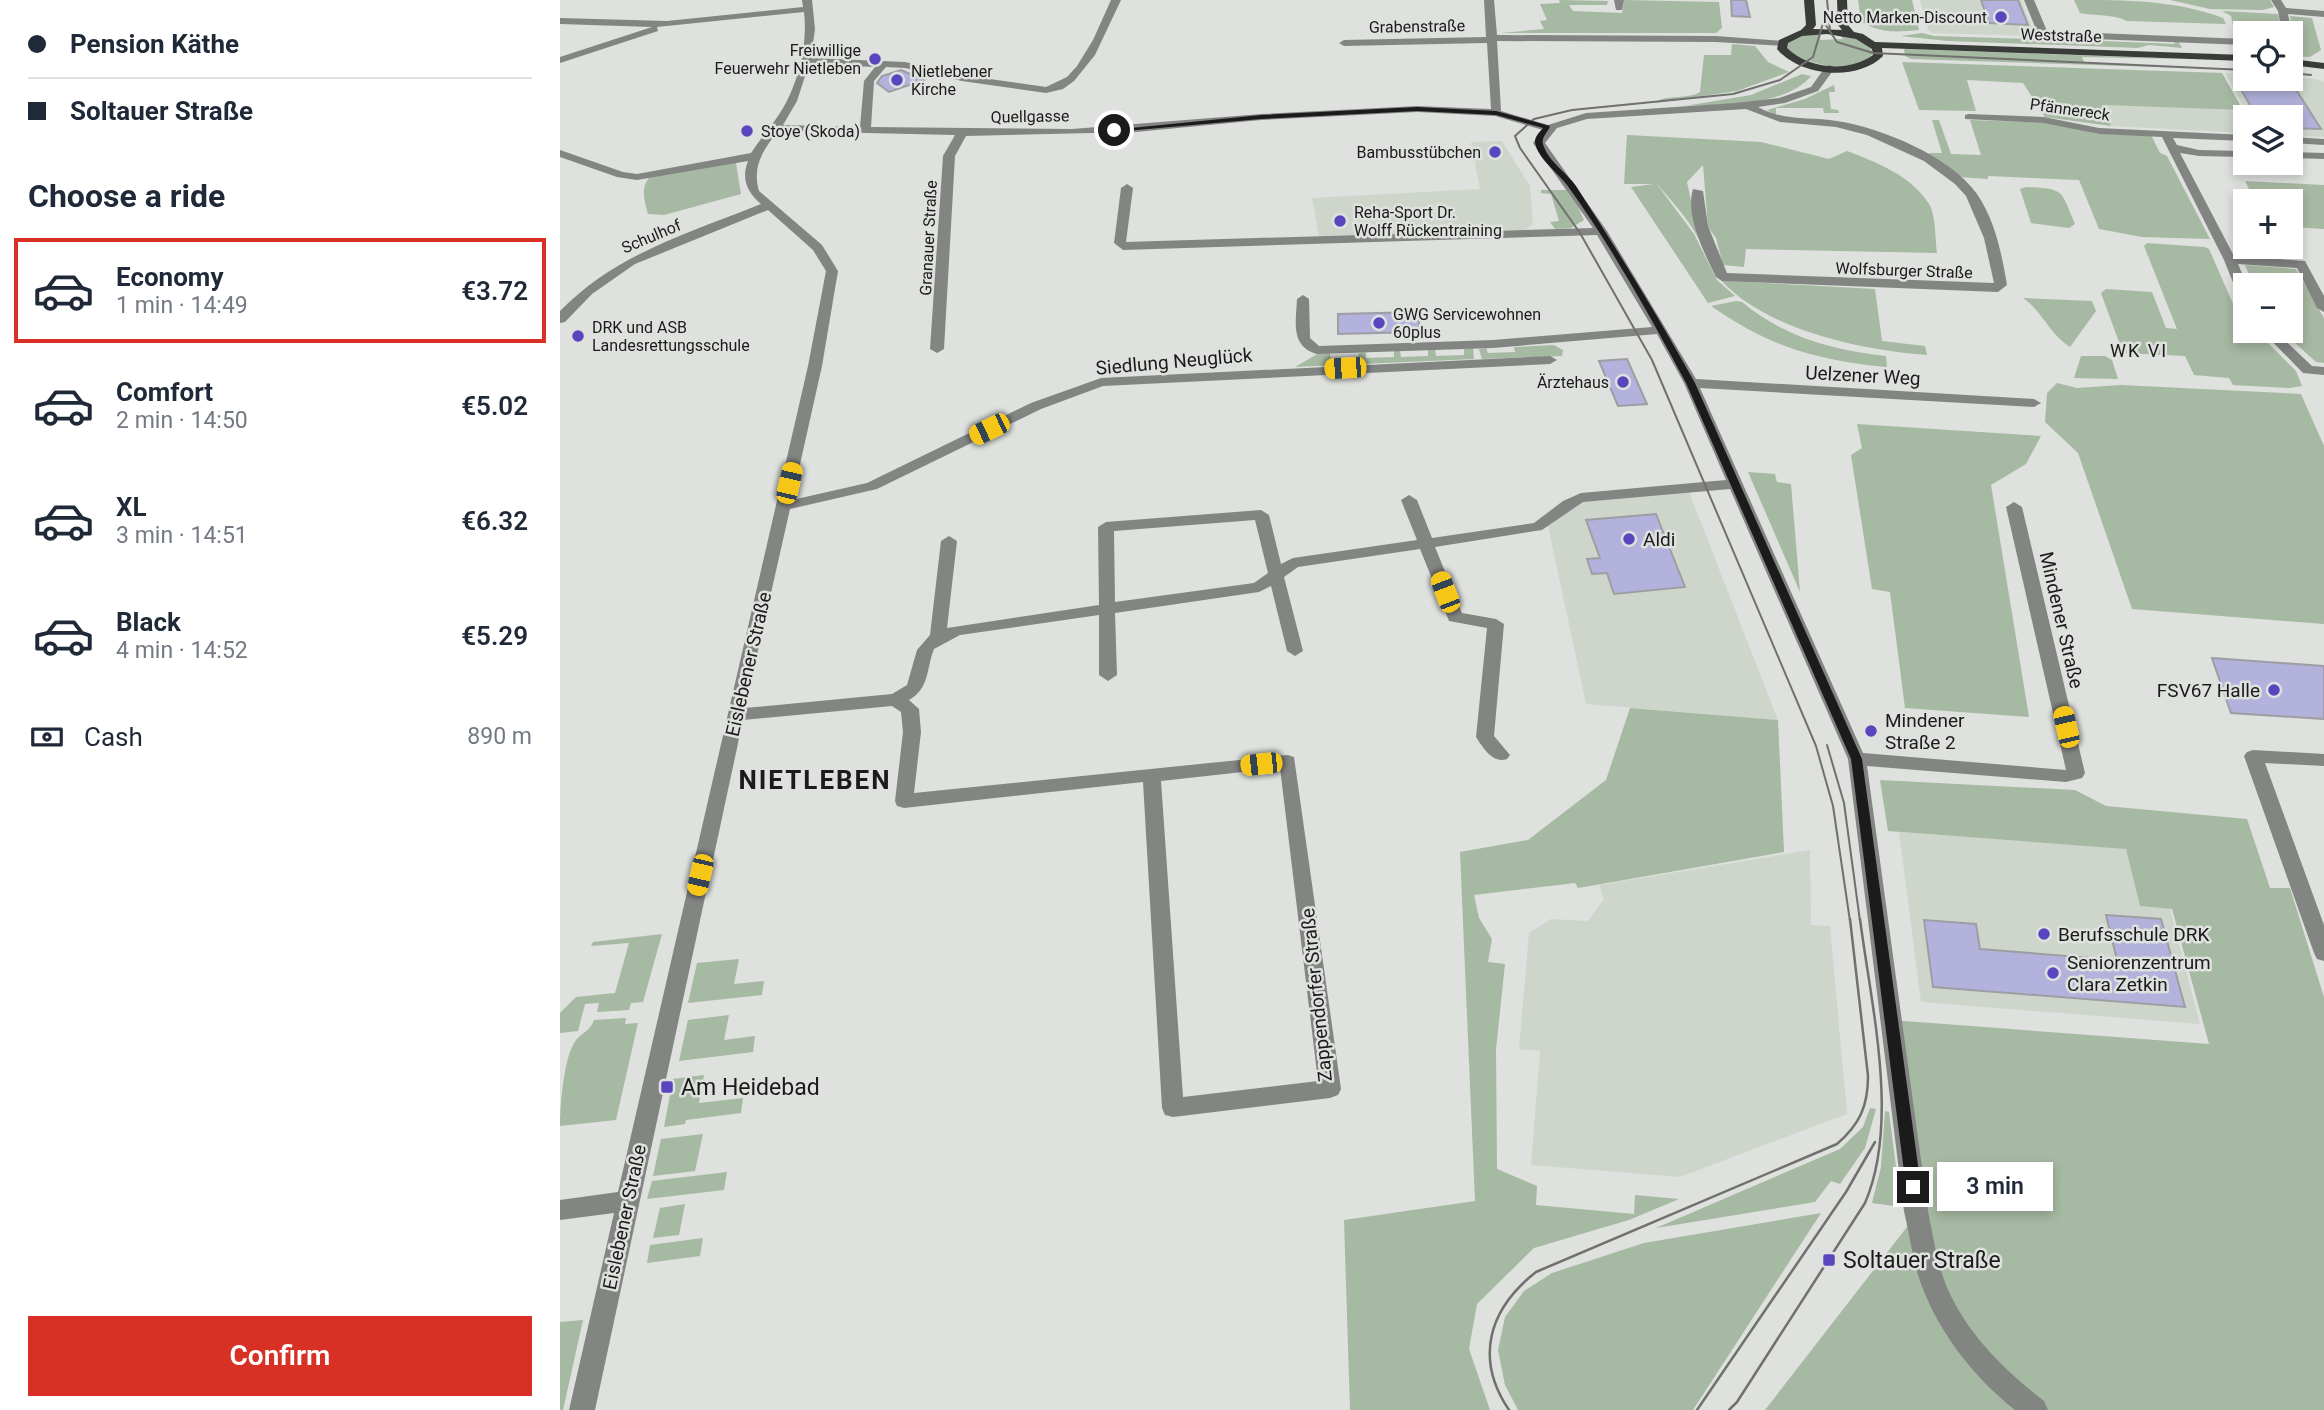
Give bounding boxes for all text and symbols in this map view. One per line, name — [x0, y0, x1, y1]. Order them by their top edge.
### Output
place label: Netto Marken-Discount — [1823, 8, 1987, 27]
marker: Netto Marken-Discount — [1993, 9, 2009, 25]
street label: Grabenstraße — [1369, 16, 1465, 37]
map controls — [2233, 21, 2303, 343]
button: locate — [2233, 21, 2303, 91]
street label: Weststraße — [2020, 25, 2102, 46]
text: Pension Käthe — [70, 29, 239, 59]
place label: Freiwillige Feuerwehr Nietleben — [715, 41, 861, 78]
marker: Freiwillige Feuerwehr Nietleben — [867, 51, 883, 67]
place label: Nietlebener Kirche — [911, 62, 993, 99]
marker: Nietlebener Kirche — [889, 72, 905, 88]
street label: Pfännereck — [2029, 94, 2112, 125]
text: Soltauer Straße — [70, 96, 253, 126]
button: layers — [2233, 105, 2303, 175]
street label: Quellgasse — [990, 106, 1070, 127]
route start — [1098, 114, 1130, 146]
place label: Stoye (Skoda) — [761, 122, 860, 141]
marker: Stoye (Skoda) — [739, 123, 755, 139]
place label: Bambusstübchen — [1356, 143, 1481, 162]
marker: Bambusstübchen — [1487, 144, 1503, 160]
text: Choose a ride — [28, 177, 225, 215]
street label: Granauer Straße — [916, 180, 941, 296]
button: + — [2233, 189, 2303, 259]
place label: Reha-Sport Dr. Wolff Rückentraining — [1354, 203, 1502, 240]
marker: Reha-Sport Dr. Wolff Rückentraining — [1332, 213, 1348, 229]
street label: Schulhof — [619, 215, 684, 257]
icon: car — [32, 259, 95, 322]
street label: Wolfsburger Straße — [1835, 259, 1973, 282]
text: Economy — [116, 262, 223, 292]
button: − — [2233, 273, 2303, 343]
text: €3.72 — [461, 276, 528, 306]
text: 1 min · 14:49 — [116, 292, 248, 319]
place label: GWG Servicewohnen 60plus — [1393, 305, 1541, 342]
marker: GWG Servicewohnen 60plus — [1371, 315, 1387, 331]
place label: DRK und ASB Landesrettungsschule — [592, 318, 750, 355]
marker: DRK und ASB Landesrettungsschule — [570, 328, 586, 344]
district label: WK VI — [2110, 340, 2168, 361]
street label: Siedlung Neuglück — [1095, 343, 1254, 380]
car — [1324, 356, 1367, 380]
street label: Uelzener Weg — [1805, 361, 1921, 390]
place label: Ärztehaus — [1537, 373, 1609, 392]
icon: car — [32, 374, 95, 437]
marker: Ärztehaus — [1615, 374, 1631, 390]
text: Comfort — [116, 377, 213, 407]
text: €5.02 — [461, 391, 528, 421]
text: 2 min · 14:50 — [116, 407, 248, 434]
car — [966, 410, 1013, 448]
car — [775, 460, 804, 506]
icon: car — [32, 489, 95, 552]
text: XL — [116, 492, 147, 522]
text: €6.32 — [461, 506, 528, 536]
text: 3 min · 14:51 — [116, 522, 248, 549]
place label: Aldi — [1643, 528, 1675, 551]
marker: Aldi — [1621, 531, 1637, 547]
street label: Mindener Straße — [2035, 550, 2088, 691]
car — [1428, 569, 1463, 615]
street label: Eislebener Straße — [721, 590, 776, 739]
icon: car — [32, 604, 95, 667]
text: Black — [116, 607, 181, 637]
text: €5.29 — [461, 621, 528, 651]
text: 4 min · 14:52 — [116, 637, 248, 664]
place label: FSV67 Halle — [2157, 679, 2260, 702]
marker: FSV67 Halle — [2266, 682, 2282, 698]
car — [2052, 704, 2081, 750]
place label: Mindener Straße 2 — [1885, 709, 1965, 754]
icon: cash — [28, 718, 66, 756]
text: Cash — [84, 722, 143, 752]
text: 890 m — [467, 723, 532, 750]
marker: Mindener Straße 2 — [1863, 723, 1879, 739]
car — [1240, 751, 1283, 777]
district label: NIETLEBEN — [738, 765, 892, 795]
car — [686, 852, 715, 898]
street label: Zappendorfer Straße — [1296, 907, 1337, 1083]
place label: Berufsschule DRK — [2058, 923, 2210, 946]
marker: Berufsschule DRK — [2036, 926, 2052, 942]
place label: Seniorenzentrum Clara Zetkin — [2067, 951, 2211, 996]
marker: Seniorenzentrum Clara Zetkin — [2045, 965, 2061, 981]
place label: Am Heidebad — [681, 1074, 820, 1101]
marker: Am Heidebad — [659, 1079, 675, 1095]
street label: Eislebener Straße — [598, 1142, 651, 1292]
callout: 3 min — [1938, 1162, 2053, 1212]
route end — [1897, 1171, 1929, 1203]
text: 3 min — [1966, 1173, 2024, 1200]
place label: Soltauer Straße — [1843, 1247, 2001, 1274]
marker: Soltauer Straße — [1821, 1252, 1837, 1268]
button: Confirm — [28, 1316, 532, 1396]

